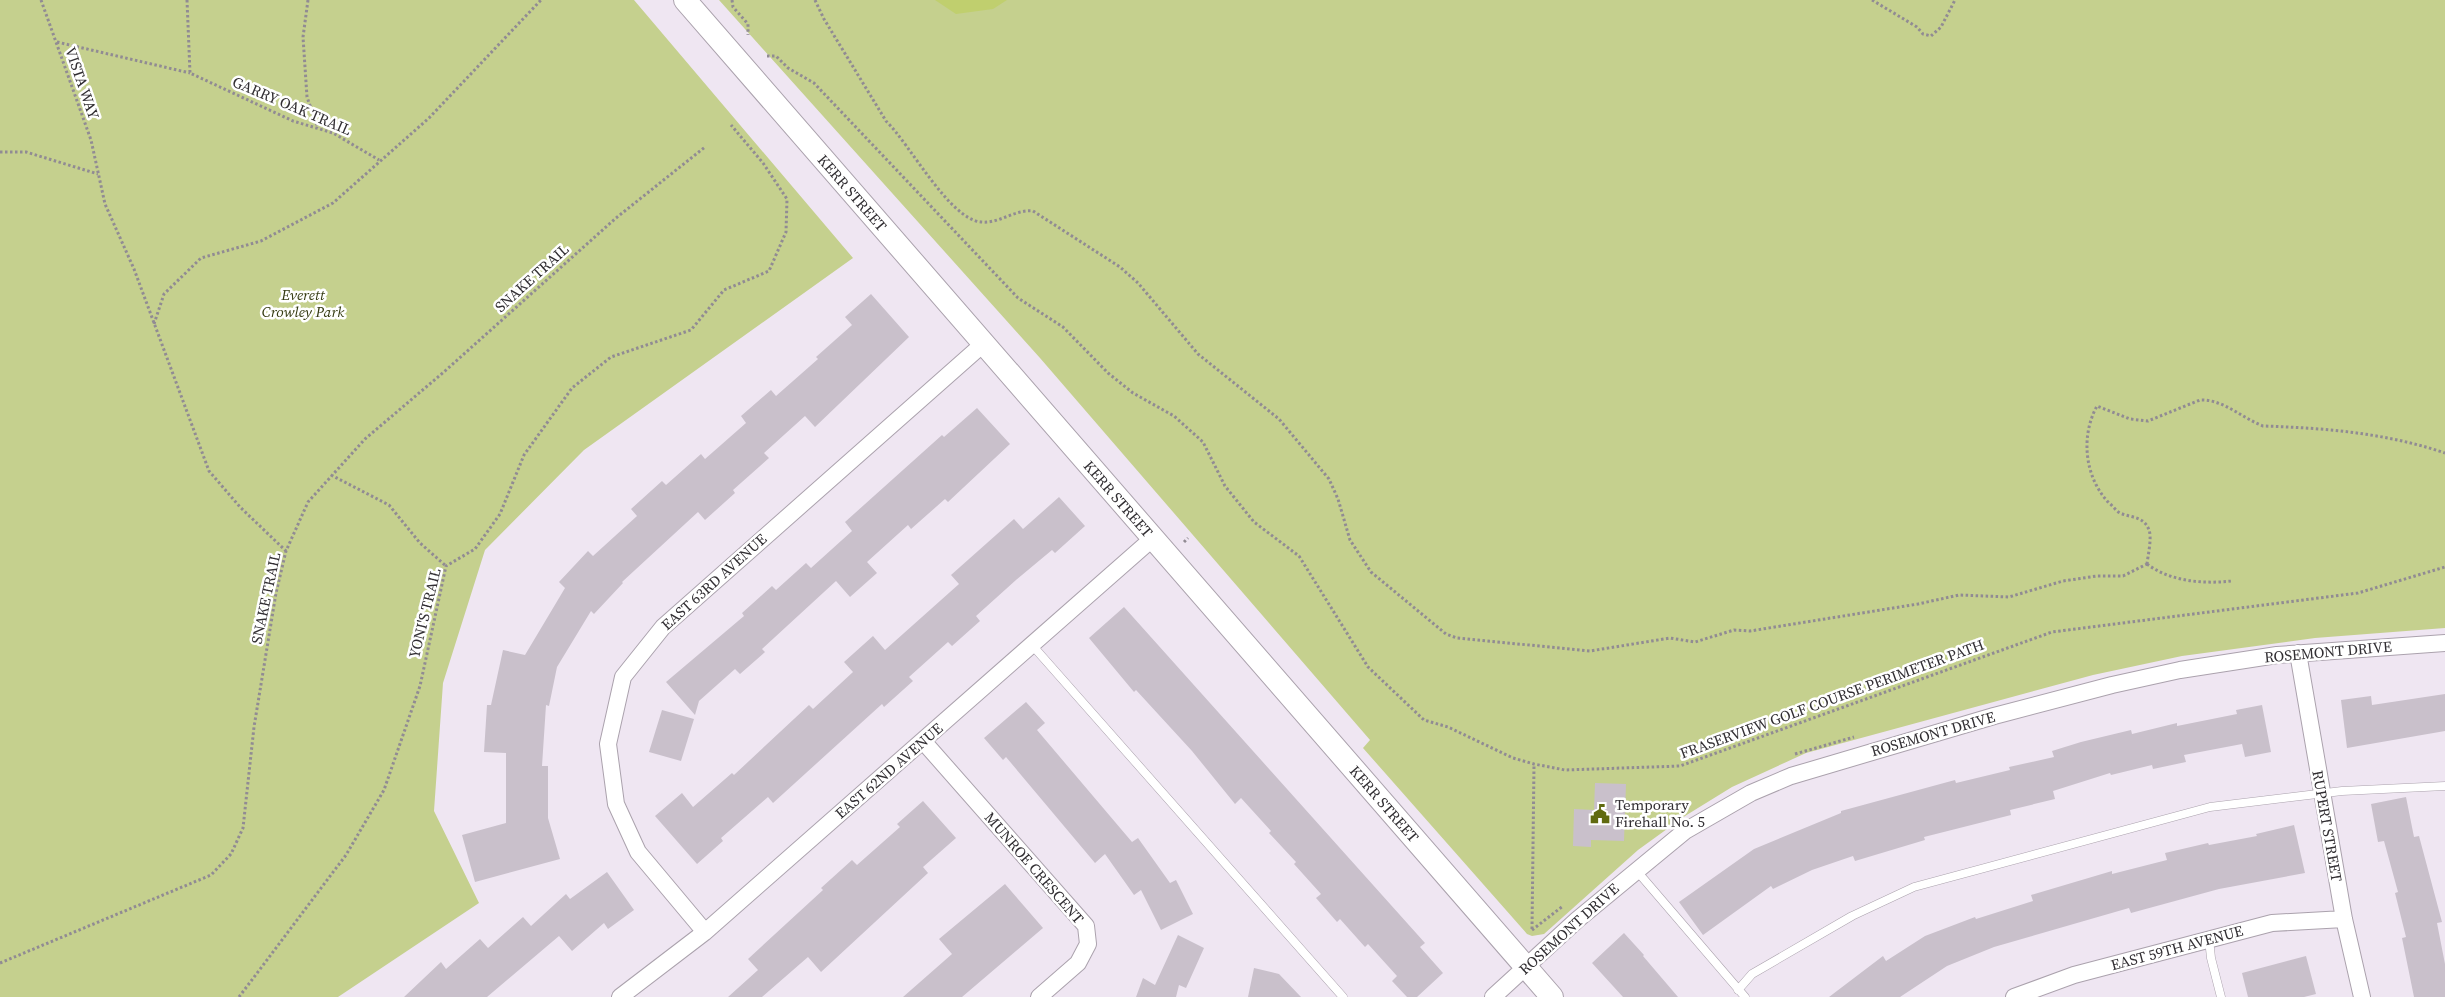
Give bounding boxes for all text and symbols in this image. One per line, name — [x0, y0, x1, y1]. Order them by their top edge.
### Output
street label: VISTA WAY — [60, 44, 105, 122]
street label: GARRY OAK TRAIL — [229, 71, 355, 140]
street label: KERR STREET — [813, 150, 892, 236]
street label: SNAKE TRAIL — [490, 239, 573, 317]
park label: Everett Crowley Park — [262, 284, 345, 322]
street label: KERR STREET — [1079, 456, 1158, 542]
street label: EAST 63RD AVENUE — [656, 528, 771, 635]
street label: SNAKE TRAIL — [246, 550, 285, 646]
street label: YONI'S TRAIL — [403, 566, 446, 660]
street label: FRASERVIEW GOLF COURSE PERIMETER PATH — [1677, 634, 1987, 763]
street label: ROSEMONT DRIVE — [2263, 635, 2393, 668]
street label: ROSEMONT DRIVE — [1868, 706, 1997, 761]
street label: EAST 62ND AVENUE — [830, 718, 947, 823]
street label: KERR STREET — [1345, 761, 1424, 847]
street label: RUPERT STREET — [2307, 769, 2348, 883]
place label: Temporary Firehall No. 5 — [1615, 794, 1705, 832]
public building icon: Temporary Firehall No. 5 — [1589, 803, 1611, 825]
street label: MUNROE CRESCENT — [980, 807, 1089, 928]
street label: ROSEMONT DRIVE — [1514, 878, 1623, 979]
street label: EAST 59TH AVENUE — [2108, 920, 2245, 975]

